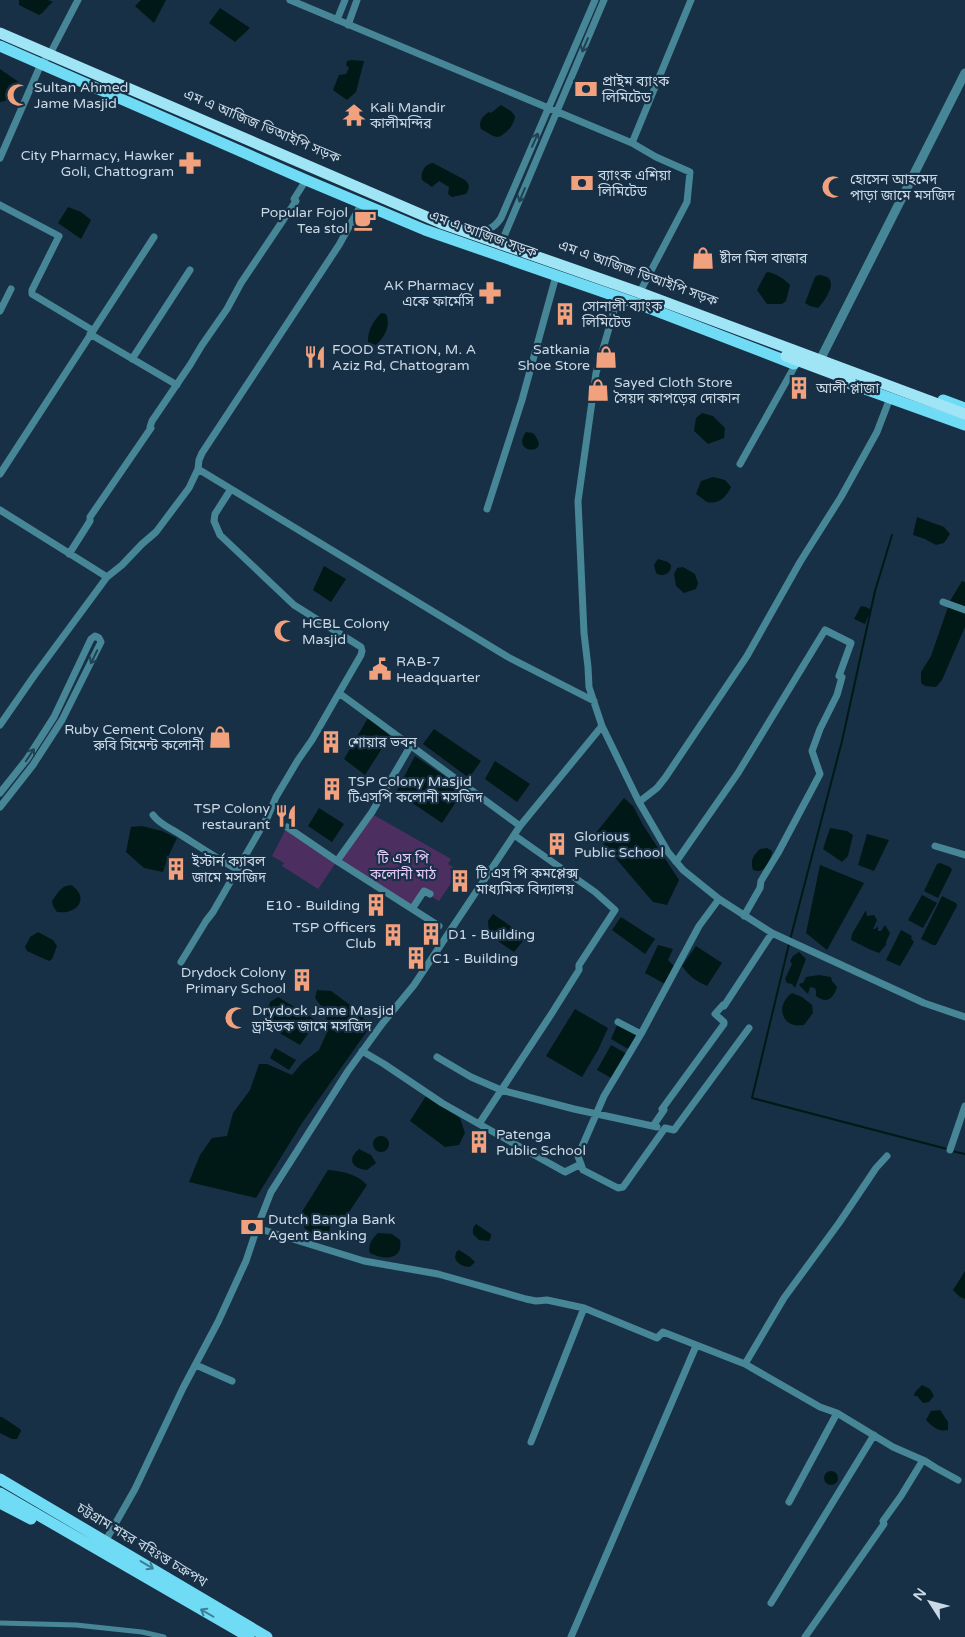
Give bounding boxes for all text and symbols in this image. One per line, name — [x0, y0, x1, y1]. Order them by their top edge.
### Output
one-way arrow — [579, 37, 589, 52]
place label: প্রাইম ব্যাংক লিমিটেড — [601, 73, 670, 106]
bank icon: প্রাইম ব্যাংক লিমিটেড — [573, 76, 599, 102]
place label: Sultan Ahmed Jame Masjid — [34, 79, 128, 112]
mosque icon: Sultan Ahmed Jame Masjid — [5, 82, 31, 108]
street label: এম এ আজিজ ভিআইপি সড়ক — [181, 85, 344, 167]
place label: Kali Mandir কালীমন্দির — [369, 99, 446, 132]
temple icon: Kali Mandir কালীমন্দির — [341, 102, 367, 128]
one-way arrow — [531, 133, 541, 148]
place label: City Pharmacy, Hawker Goli, Chattogram — [21, 147, 175, 180]
pharmacy icon: City Pharmacy, Hawker Goli, Chattogram — [177, 150, 203, 176]
place label: ব্যাংক এশিয়া লিমিটেড — [597, 167, 671, 200]
bank icon: ব্যাংক এশিয়া লিমিটেড — [569, 170, 595, 196]
place label: হোসেন আহমেদ পাড়া জামে মসজিদ — [850, 171, 955, 204]
mosque icon: হোসেন আহমেদ পাড়া জামে মসজিদ — [820, 174, 846, 200]
one-way arrow — [516, 187, 525, 202]
place label: Popular Fojol Tea stol — [261, 204, 348, 237]
cafe icon: Popular Fojol Tea stol — [352, 207, 378, 233]
street label: এম এ আজিজ সড়ক — [427, 207, 540, 262]
street label: এম এ আজিজ ভিআইপি সড়ক — [556, 236, 721, 310]
shop icon: ষ্টীল মিল বাজার — [690, 245, 716, 271]
place label: ষ্টীল মিল বাজার — [719, 250, 808, 267]
place label: AK Pharmacy একে ফার্মেসি — [384, 277, 474, 310]
pharmacy icon: AK Pharmacy একে ফার্মেসি — [477, 280, 503, 306]
place label: সোনালী ব্যাংক লিমিটেড — [581, 298, 663, 331]
building icon: সোনালী ব্যাংক লিমিটেড — [552, 301, 578, 327]
place label: FOOD STATION, M. A Aziz Rd, Chattogram — [332, 341, 476, 374]
place label: Satkania Shoe Store — [518, 341, 590, 374]
restaurant icon: FOOD STATION, M. A Aziz Rd, Chattogram — [302, 344, 328, 370]
shop icon: Satkania Shoe Store — [593, 344, 619, 370]
place label: Sayed Cloth Store সৈয়দ কাপড়ের দোকান — [613, 374, 741, 407]
building icon: আলী প্লাজা — [786, 375, 812, 401]
shop icon: Sayed Cloth Store সৈয়দ কাপড়ের দোকান — [585, 377, 611, 403]
place label: আলী প্লাজা — [815, 380, 879, 397]
place label: HCBL Colony Masjid — [302, 615, 390, 648]
mosque icon: HCBL Colony Masjid — [272, 618, 298, 644]
one-way arrow — [89, 649, 98, 664]
place label: RAB-7 Headquarter — [396, 653, 481, 686]
public building icon: RAB-7 Headquarter — [367, 656, 393, 682]
place label: Ruby Cement Colony রুবি সিমেন্ট কলোনী — [64, 721, 204, 754]
shop icon: Ruby Cement Colony রুবি সিমেন্ট কলোনী — [207, 724, 233, 750]
building icon: শোয়ার ভবন — [318, 729, 344, 755]
place label: শোয়ার ভবন — [348, 734, 417, 751]
one-way arrow — [25, 748, 35, 762]
place label: TSP Colony Masjid টিএসপি কলোনী মসজিদ — [347, 773, 483, 806]
building icon: TSP Colony Masjid টিএসপি কলোনী মসজিদ — [319, 776, 345, 802]
place label: TSP Colony restaurant — [194, 800, 271, 833]
restaurant icon: TSP Colony restaurant — [273, 803, 299, 829]
place label: Glorious Public School — [574, 828, 664, 861]
building icon: Glorious Public School — [544, 831, 570, 857]
park label: টি এস পি কলোনী মাঠ — [369, 850, 436, 883]
place label: ইস্টার্ন ক্যাবল জামে মসজিদ — [191, 852, 266, 886]
building icon: ইস্টার্ন ক্যাবল জামে মসজিদ — [163, 856, 189, 882]
place label: টি এস পি কমপ্লেক্স মাধ্যমিক বিদ্যালয় — [475, 865, 579, 898]
building icon: টি এস পি কমপ্লেক্স মাধ্যমিক বিদ্যালয় — [447, 868, 473, 894]
building icon: E10 - Building — [363, 892, 389, 918]
place label: E10 - Building — [266, 897, 360, 914]
place label: TSP Officers Club — [293, 919, 376, 952]
building icon: D1 - Building — [418, 921, 444, 947]
building icon: TSP Officers Club — [380, 922, 406, 948]
place label: D1 - Building — [448, 926, 535, 943]
building icon: C1 - Building — [403, 945, 429, 971]
place label: C1 - Building — [432, 950, 518, 967]
place label: Drydock Colony Primary School — [181, 964, 286, 997]
building icon: Drydock Colony Primary School — [289, 967, 315, 993]
place label: Drydock Jame Masjid ড্রাইডক জামে মসজিদ — [251, 1002, 394, 1035]
mosque icon: Drydock Jame Masjid ড্রাইডক জামে মসজিদ — [223, 1005, 249, 1031]
place label: Patenga Public School — [496, 1126, 586, 1159]
building icon: Patenga Public School — [466, 1129, 492, 1155]
place label: Dutch Bangla Bank Agent Banking — [268, 1211, 396, 1244]
bank icon: Dutch Bangla Bank Agent Banking — [239, 1214, 265, 1240]
street label: চট্টগ্রাম শহর বহিঃস্ত চক্রপথ — [73, 1499, 211, 1591]
one-way arrow — [140, 1561, 154, 1571]
north arrow — [905, 1577, 955, 1627]
text: N — [910, 1585, 930, 1604]
one-way arrow — [200, 1607, 214, 1617]

